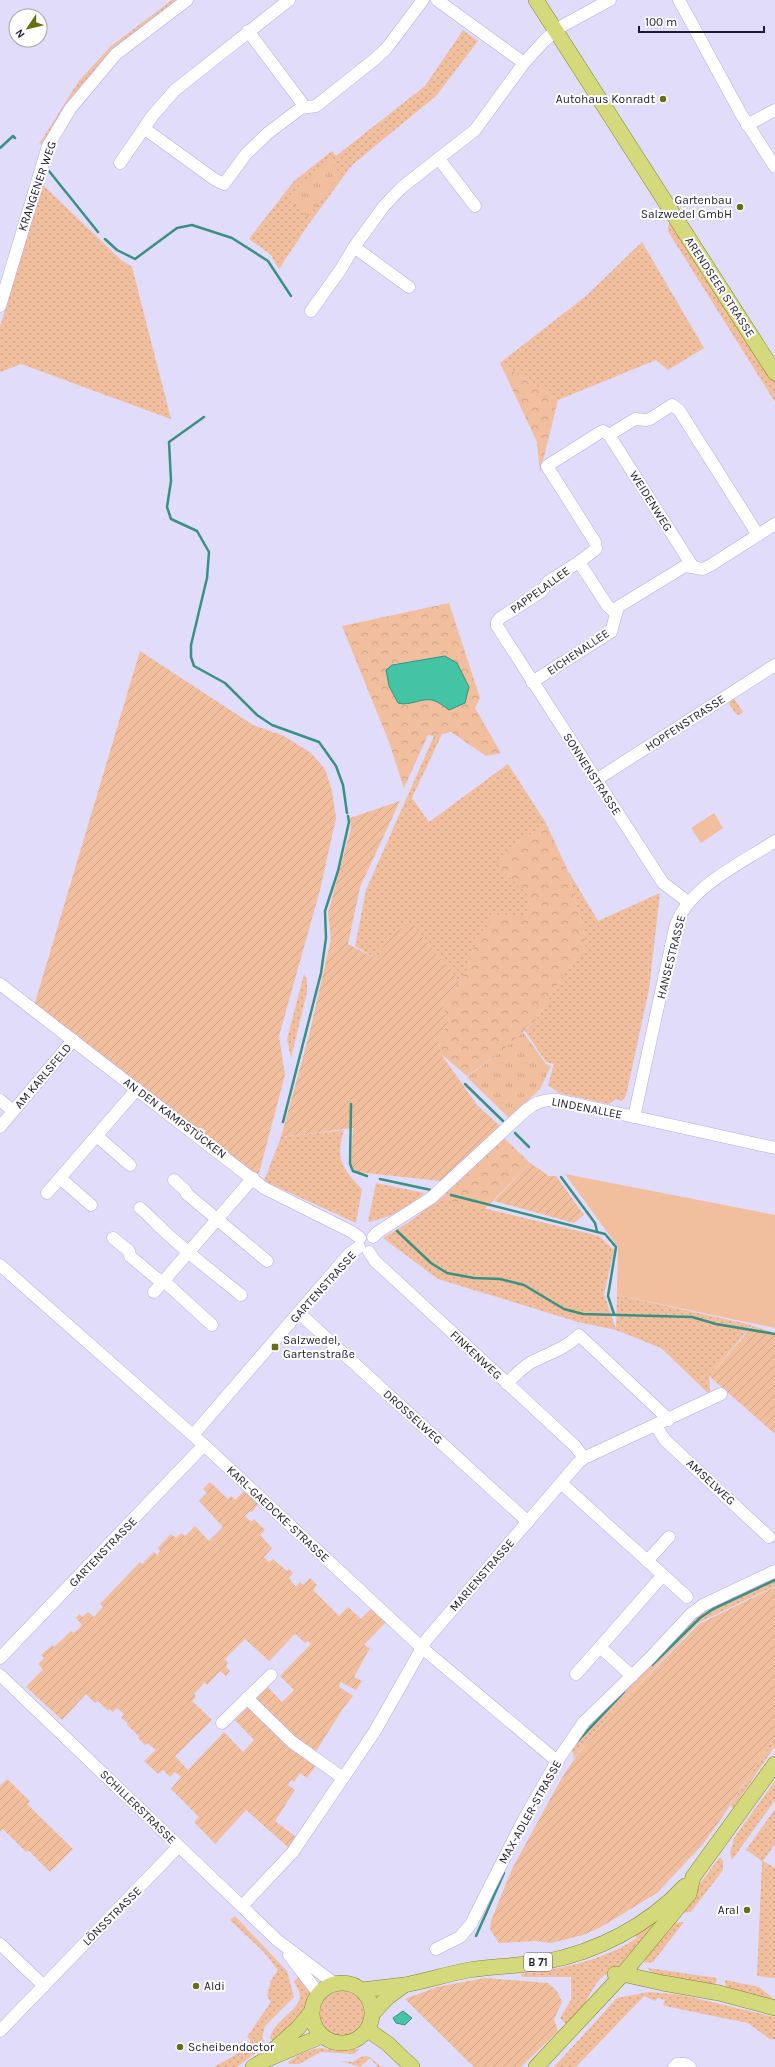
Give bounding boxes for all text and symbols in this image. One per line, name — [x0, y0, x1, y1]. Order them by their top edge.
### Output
north arrow — [8, 8, 48, 48]
scale bar — [639, 8, 764, 34]
text: 100 m — [645, 15, 677, 29]
text: N — [13, 26, 28, 40]
place label: Autohaus Konradt — [556, 92, 655, 106]
marker: Autohaus Konradt — [658, 94, 668, 104]
street label: KRANGENER WEG — [15, 139, 59, 233]
place label: Gartenbau Salzwedel GmbH — [641, 193, 732, 221]
marker: Gartenbau Salzwedel GmbH — [735, 202, 745, 212]
street label: ARENDSEER STRASSE — [682, 234, 758, 340]
street label: WEIDENWEG — [627, 468, 675, 534]
street label: PAPPELALLEE — [507, 564, 573, 616]
street label: EICHENALLEE — [544, 626, 612, 678]
street label: HOPFENSTRASSE — [642, 692, 728, 754]
street label: SONNENSTRASSE — [560, 730, 624, 818]
street label: HANSESTRASSE — [654, 914, 688, 1000]
street label: AM KARLSFELD — [12, 1040, 74, 1111]
street label: AN DEN KAMPSTÜCKEN — [121, 1075, 229, 1161]
street label: LINDENALLEE — [550, 1094, 624, 1122]
street label: GARTENSTRASSE — [287, 1248, 359, 1326]
street label: FINKENWEG — [447, 1328, 505, 1382]
place label: Salzwedel, Gartenstraße — [283, 1333, 355, 1361]
marker: Salzwedel, Gartenstraße — [270, 1342, 280, 1352]
street label: DROSSELWEG — [381, 1387, 445, 1447]
street label: AMSELWEG — [684, 1456, 738, 1508]
street label: KARL-GAEDCKE-STRASSE — [224, 1463, 332, 1565]
street label: GARTENSTRASSE — [66, 1514, 140, 1590]
street label: MARIENSTRASSE — [447, 1536, 517, 1614]
street label: MAX-ADLER-STRASSE — [496, 1758, 564, 1866]
street label: SCHILLERSTRASSE — [97, 1767, 179, 1847]
street label: LÖNSSTRASSE — [80, 1884, 144, 1948]
place label: Aral — [718, 1903, 739, 1917]
marker: Aral — [742, 1905, 752, 1915]
road number: B 71 — [524, 1953, 552, 1971]
place label: Aldi — [204, 1979, 225, 1993]
marker: Aldi — [191, 1981, 201, 1991]
place label: Scheibendoctor — [188, 2040, 275, 2054]
marker: Scheibendoctor — [175, 2042, 185, 2052]

